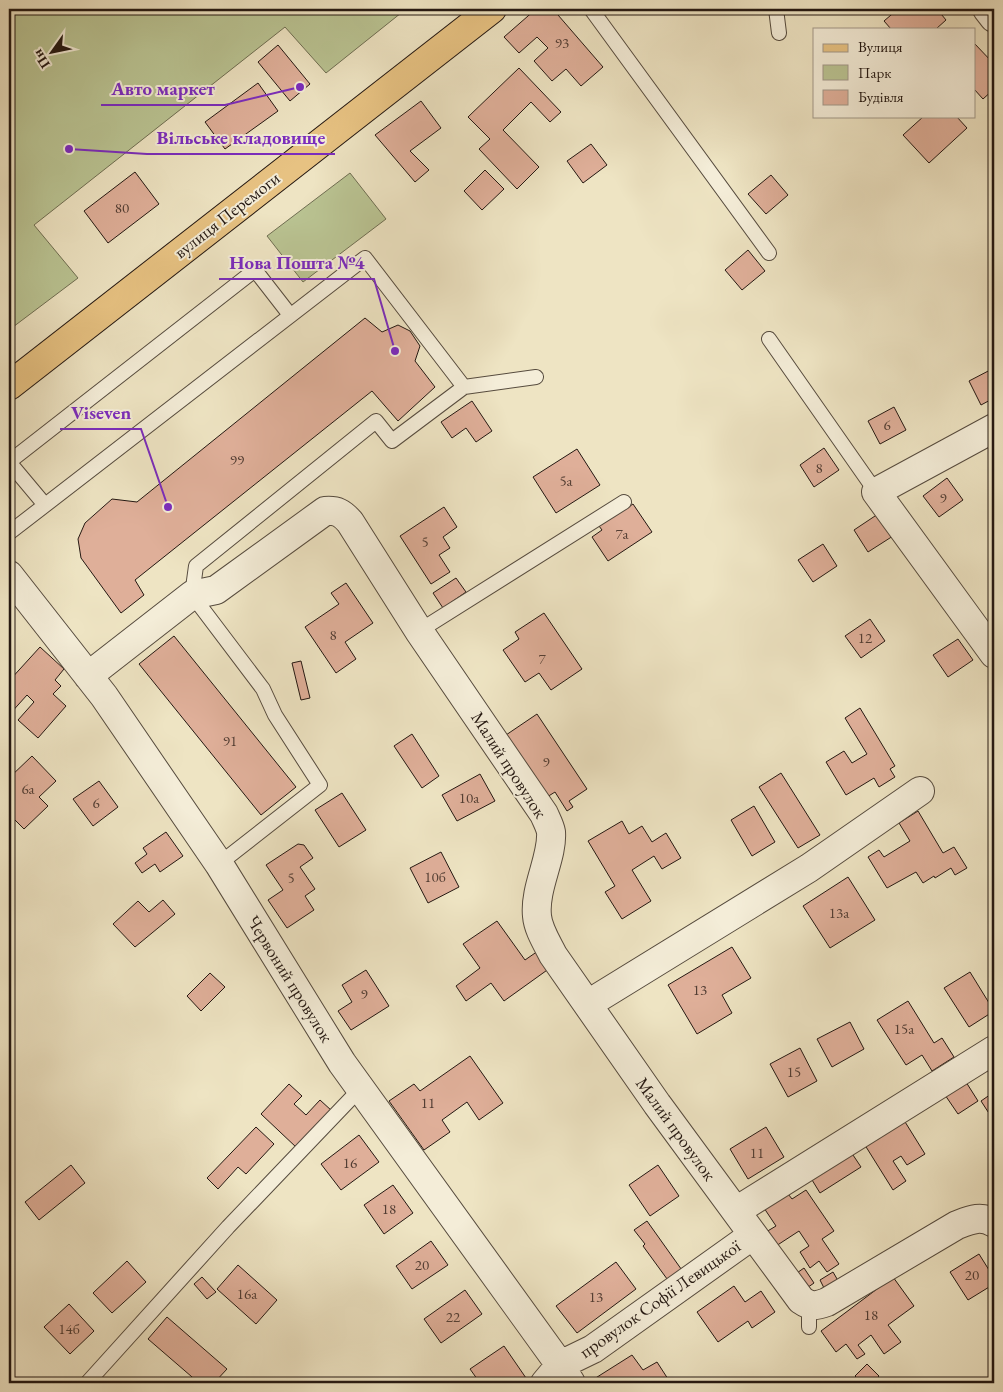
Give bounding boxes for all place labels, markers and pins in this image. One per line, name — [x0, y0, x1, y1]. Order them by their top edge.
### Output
callout: Авто маркет — [101, 71, 225, 105]
callout: Вільське кладовище — [147, 120, 335, 154]
callout: Нова Пошта №4 — [219, 245, 374, 279]
callout: Viseven — [60, 395, 141, 429]

